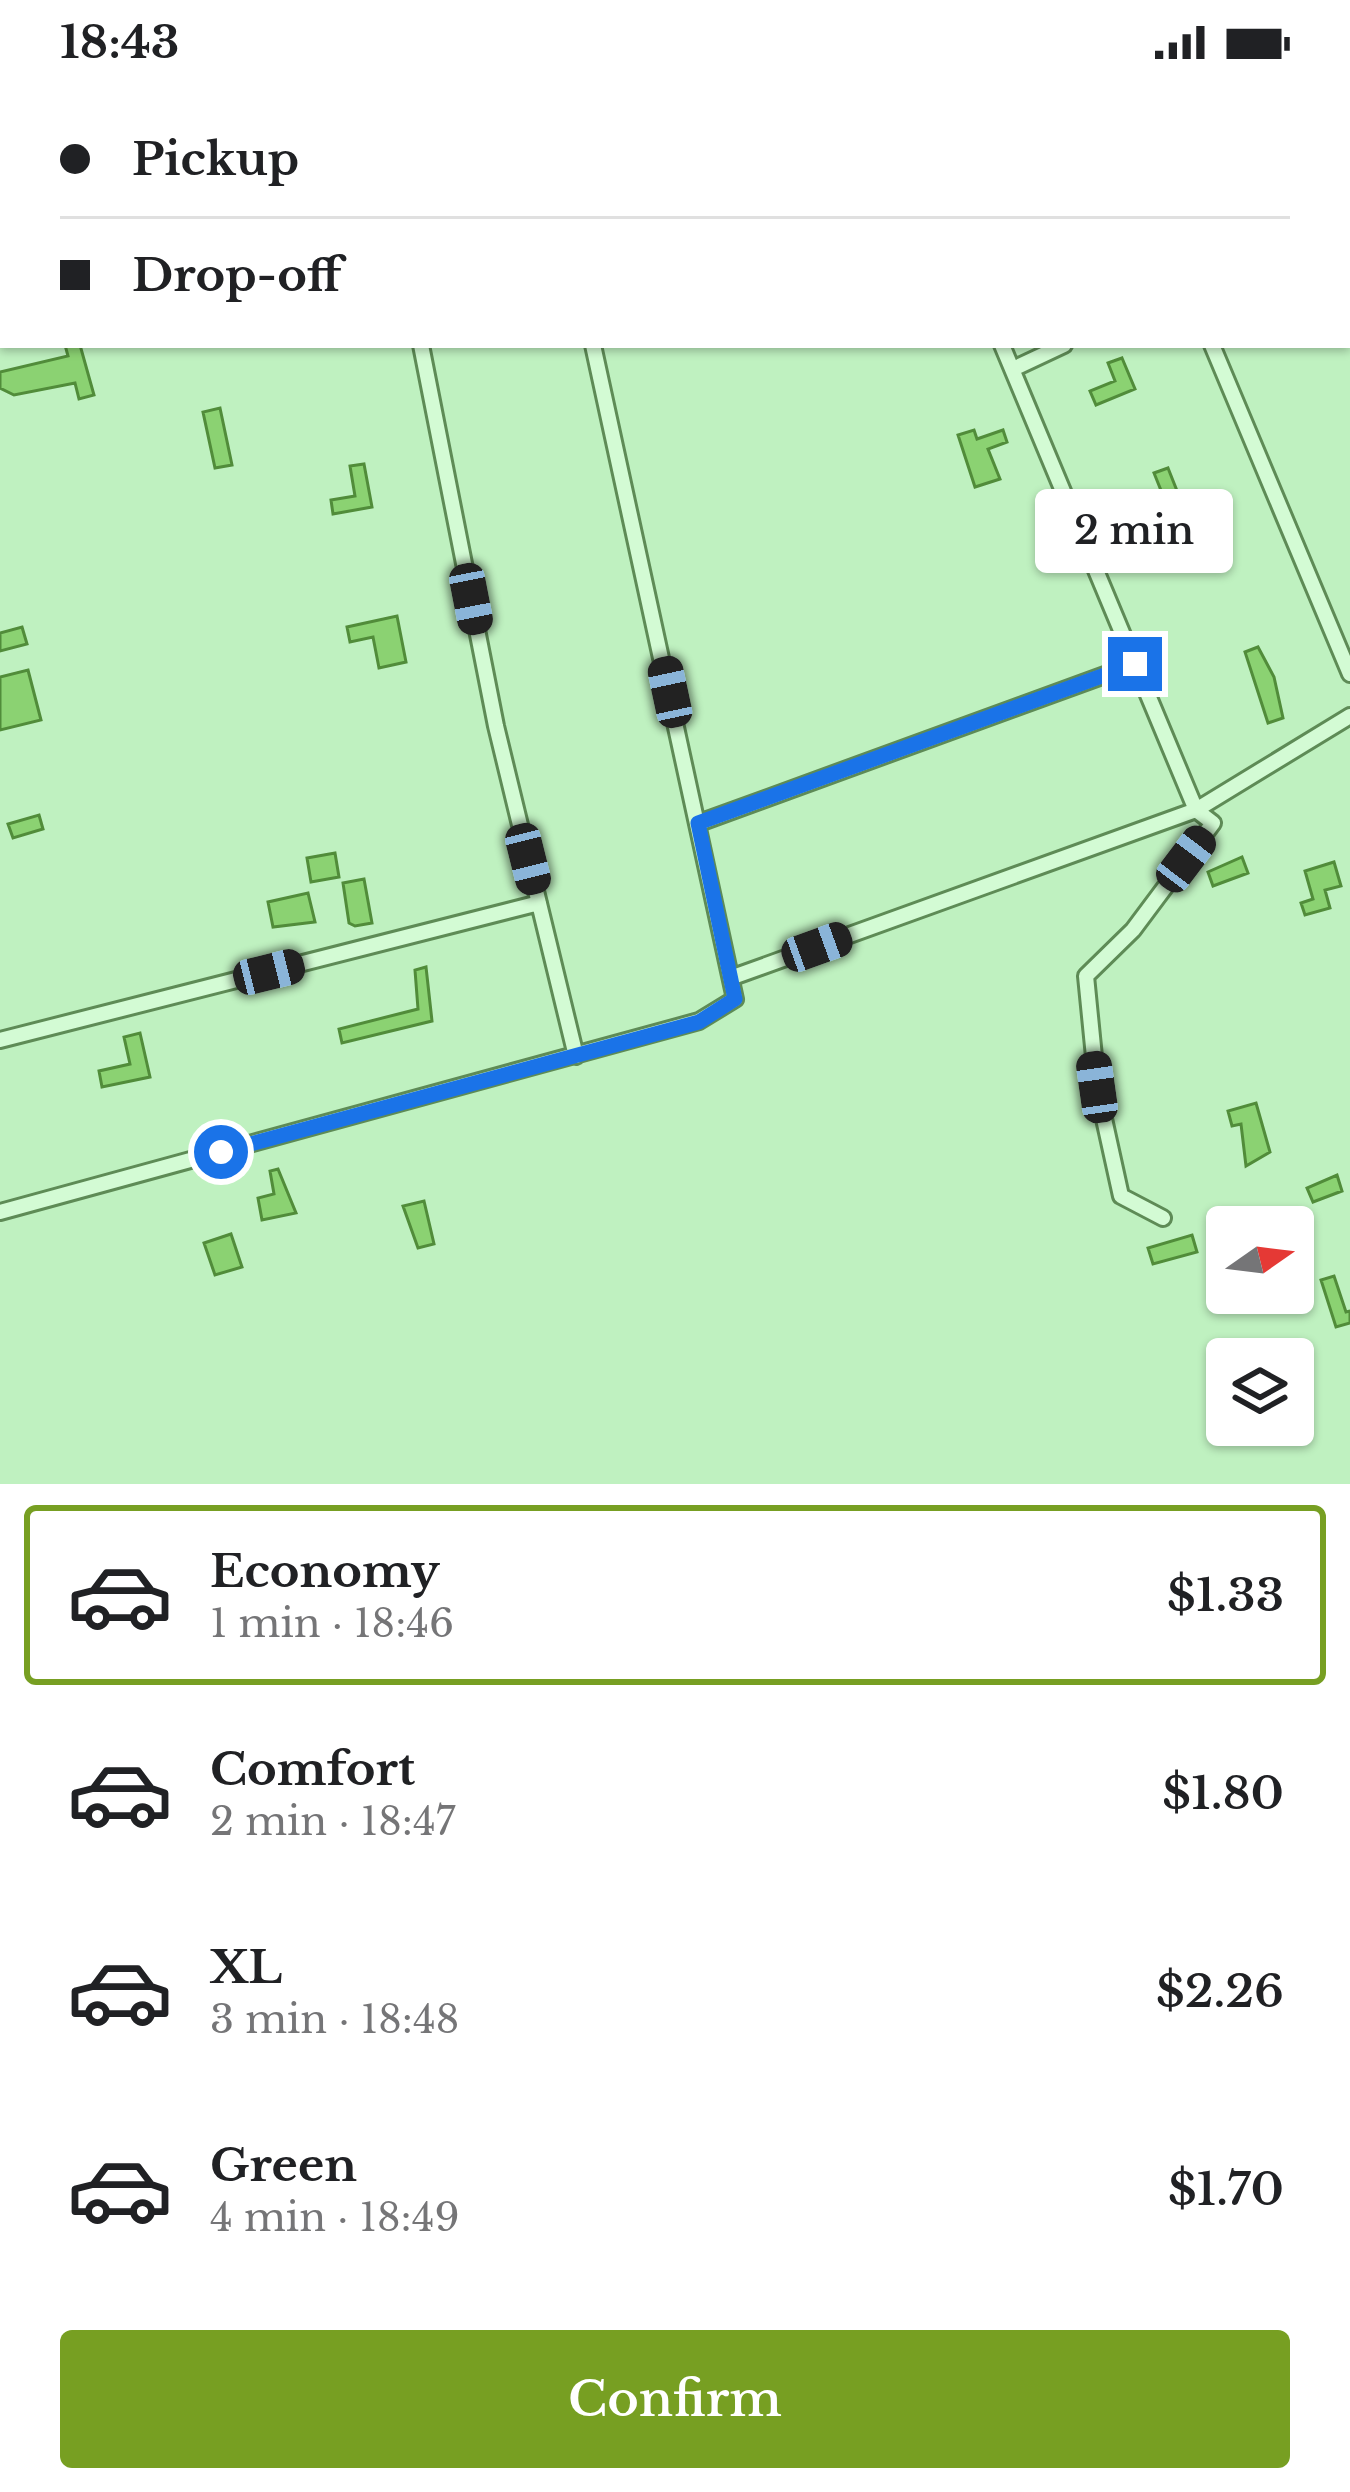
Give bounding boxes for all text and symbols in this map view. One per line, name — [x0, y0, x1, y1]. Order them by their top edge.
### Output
text: 18:43 — [60, 14, 180, 70]
text: Pickup — [132, 131, 299, 187]
text: Drop-off — [132, 247, 342, 303]
callout: 2 min — [1036, 490, 1234, 574]
text: 2 min — [1074, 506, 1194, 555]
car — [446, 560, 496, 638]
route end — [1108, 637, 1162, 691]
car — [645, 653, 695, 731]
car — [1150, 819, 1222, 899]
car — [502, 820, 554, 898]
car — [777, 918, 857, 976]
car — [230, 946, 308, 998]
car — [1074, 1049, 1120, 1125]
route start — [194, 1125, 248, 1179]
north arrow — [1206, 1206, 1314, 1314]
map controls — [1206, 1206, 1314, 1446]
button: layers — [1206, 1338, 1314, 1446]
icon: car — [66, 1541, 174, 1649]
text: Economy — [210, 1543, 440, 1599]
text: $1.33 — [1167, 1567, 1284, 1623]
text: 1 min · 18:46 — [210, 1599, 454, 1648]
icon: car — [66, 1739, 174, 1847]
text: Comfort — [210, 1741, 415, 1797]
text: $1.80 — [1162, 1765, 1284, 1821]
text: 2 min · 18:47 — [210, 1797, 455, 1846]
icon: car — [66, 1937, 174, 2045]
text: XL — [210, 1939, 282, 1995]
text: $2.26 — [1156, 1963, 1284, 2019]
text: 3 min · 18:48 — [210, 1995, 459, 2044]
icon: car — [66, 2135, 174, 2243]
text: Green — [210, 2137, 357, 2193]
text: $1.70 — [1168, 2161, 1284, 2217]
text: 4 min · 18:49 — [210, 2193, 460, 2242]
button: Confirm — [60, 2330, 1290, 2468]

